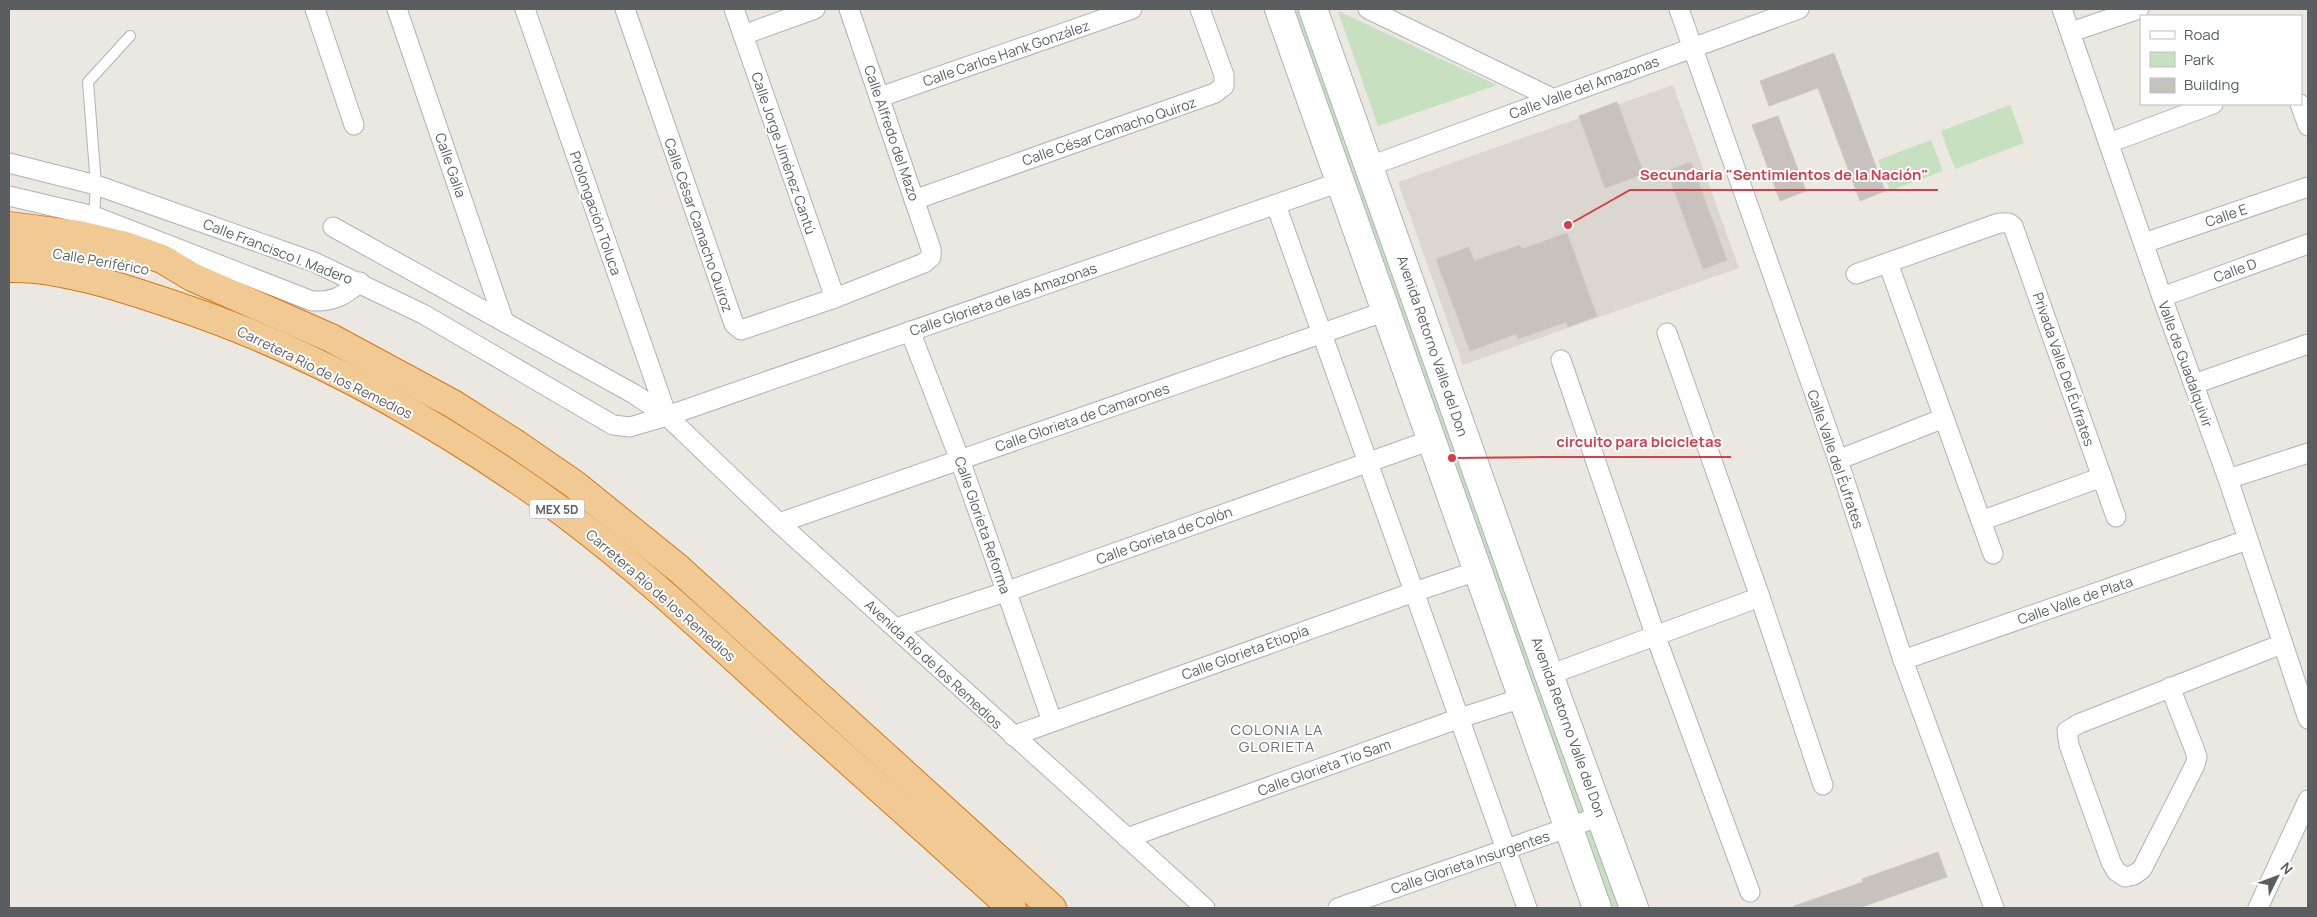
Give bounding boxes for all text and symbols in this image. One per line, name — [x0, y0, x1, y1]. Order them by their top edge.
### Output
street label: Calle Carlos Hank González — [920, 15, 1092, 91]
legend — [2140, 15, 2302, 105]
text: Road — [2184, 24, 2220, 45]
text: Park — [2184, 49, 2214, 70]
street label: Calle Valle del Amazonas — [1506, 51, 1662, 123]
street label: Calle Alfredo del Mazo — [860, 63, 924, 203]
street label: Calle Jorge Jiménez Cantú — [747, 69, 821, 237]
text: Building — [2184, 74, 2239, 95]
street label: Calle César Camacho Quiroz — [1019, 92, 1199, 170]
street label: Calle Galia — [431, 130, 471, 200]
street label: Calle César Camacho Quiroz — [660, 135, 738, 315]
street label: Prolongación Toluca — [566, 148, 626, 278]
callout: Secundaria "Sentimientos de la Nación" — [1630, 160, 1938, 190]
text: Secundaria "Sentimientos de la Nación" — [1640, 164, 1928, 185]
street label: Calle E — [2202, 199, 2250, 231]
street label: Calle Francisco I. Madero — [200, 214, 356, 288]
street label: Calle Periférico — [51, 243, 151, 279]
street label: Avenida Retorno Valle del Don — [1393, 253, 1473, 439]
street label: Calle D — [2211, 253, 2259, 287]
street label: Calle Glorieta de las Amazonas — [907, 258, 1099, 340]
street label: Privada Valle Del Éufrates — [2029, 290, 2099, 448]
street label: Valle de Guadalquivir — [2154, 298, 2218, 430]
street label: Carretera Río de los Remedios — [234, 321, 416, 423]
street label: Calle Glorieta de Camarones — [992, 378, 1172, 456]
street label: Calle Valle del Éufrates — [1803, 387, 1869, 531]
callout: circuito para bicicletas — [1546, 427, 1731, 457]
text: circuito para bicicletas — [1556, 431, 1722, 452]
street label: Calle Glorieta Reforma — [951, 454, 1015, 596]
road number: MEX 5D — [530, 499, 584, 518]
street label: Calle Gorieta de Colón — [1093, 502, 1235, 568]
street label: Carretera Río de los Remedios — [582, 525, 740, 665]
street label: Calle Valle de Plata — [2015, 571, 2135, 629]
street label: Avenida Río de los Remedios — [861, 595, 1007, 733]
street label: Calle Glorieta Etiopía — [1179, 620, 1311, 684]
street label: Avenida Retorno Valle del Don — [1528, 634, 1610, 820]
district label: COLONIA LA GLORIETA — [1230, 719, 1324, 757]
street label: Calle Glorieta Tío Sam — [1255, 734, 1393, 800]
street label: Calle Glorieta Insurgentes — [1388, 826, 1552, 898]
north arrow — [2252, 852, 2302, 902]
text: N — [2277, 858, 2297, 878]

